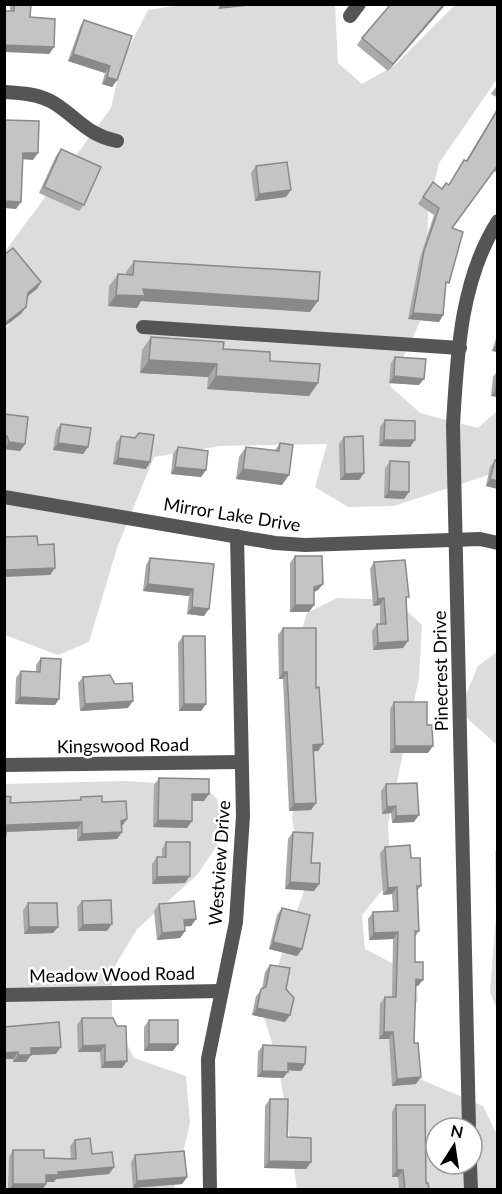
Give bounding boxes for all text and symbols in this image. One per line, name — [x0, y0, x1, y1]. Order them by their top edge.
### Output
street label: Mirror Lake Drive — [162, 492, 302, 536]
street label: Pinecrest Drive — [428, 610, 452, 732]
street label: Kingswood Road — [57, 733, 189, 757]
street label: Westview Drive — [204, 799, 234, 926]
street label: Meadow Wood Road — [29, 962, 195, 986]
north arrow — [424, 1116, 484, 1176]
text: N — [449, 1120, 465, 1141]

